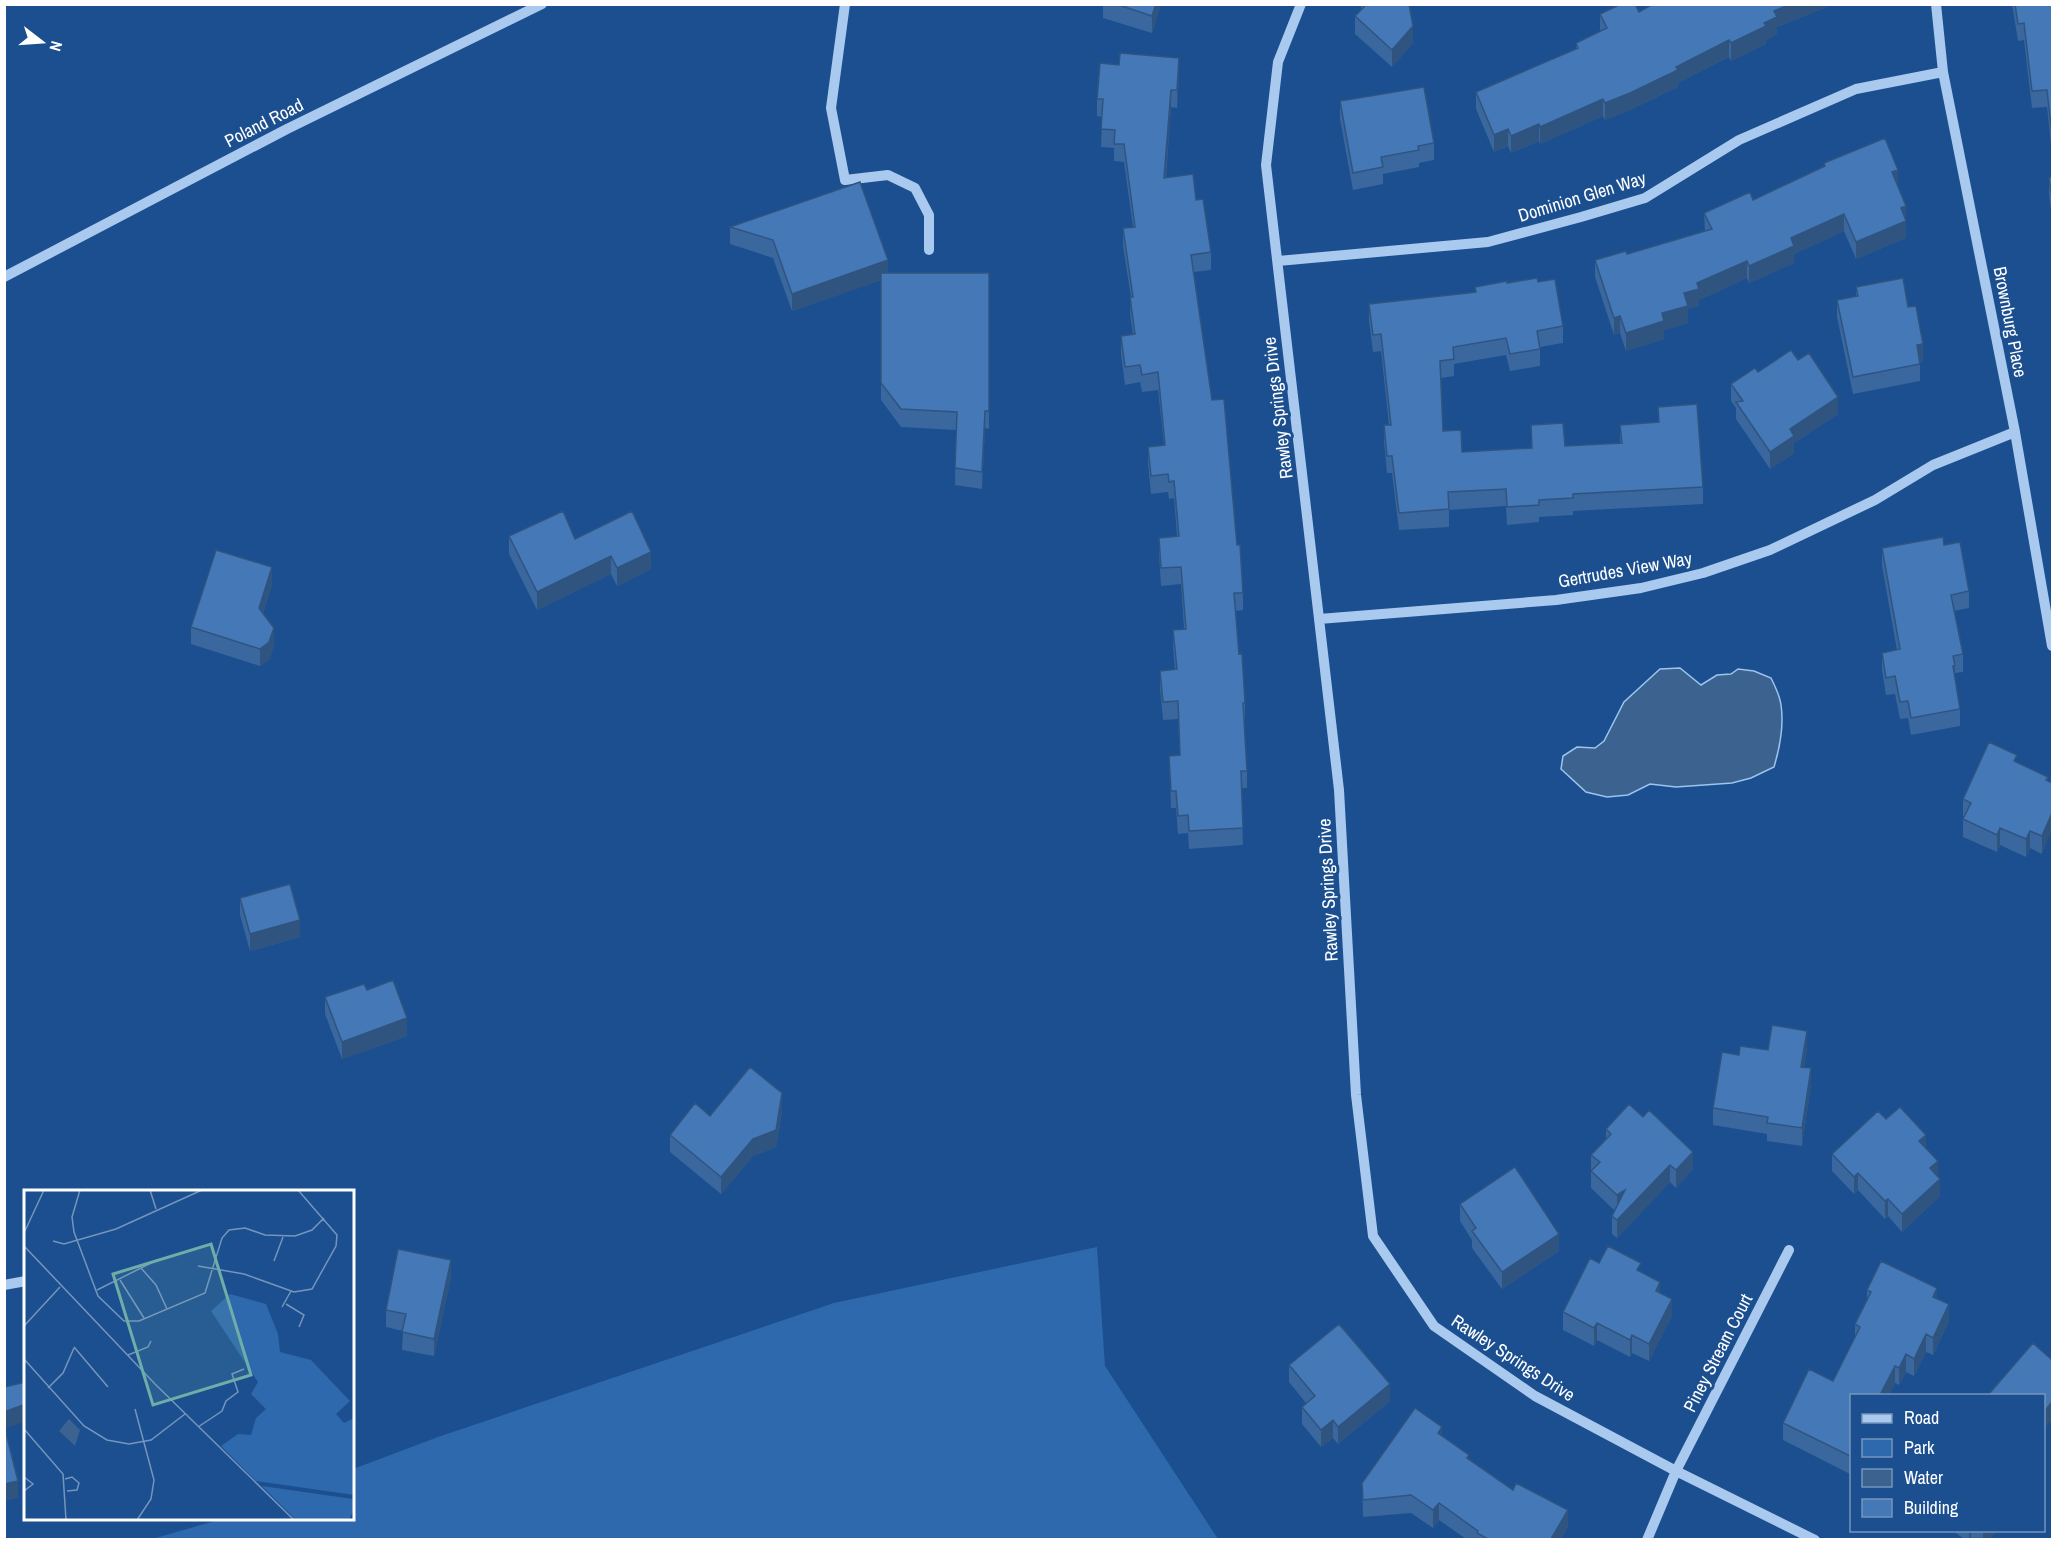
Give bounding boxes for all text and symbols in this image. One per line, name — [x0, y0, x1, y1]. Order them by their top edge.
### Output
north arrow — [12, 12, 72, 72]
text: N — [44, 39, 68, 54]
street label: Poland Road — [220, 92, 307, 153]
street label: Dominion Glen Way — [1515, 165, 1649, 228]
street label: Brownburg Place — [1987, 264, 2033, 379]
street label: Rawley Springs Drive — [1256, 336, 1299, 480]
street label: Gertrudes View Way — [1556, 545, 1694, 594]
street label: Rawley Springs Drive — [1311, 818, 1344, 962]
inset map — [24, 1190, 354, 1520]
street label: Piney Stream Court — [1677, 1289, 1758, 1416]
street label: Rawley Springs Drive — [1447, 1308, 1580, 1407]
legend — [1850, 1394, 2045, 1532]
text: Road — [1904, 1405, 1939, 1430]
text: Park — [1904, 1435, 1935, 1460]
text: Water — [1904, 1465, 1943, 1490]
text: Building — [1904, 1495, 1959, 1520]

